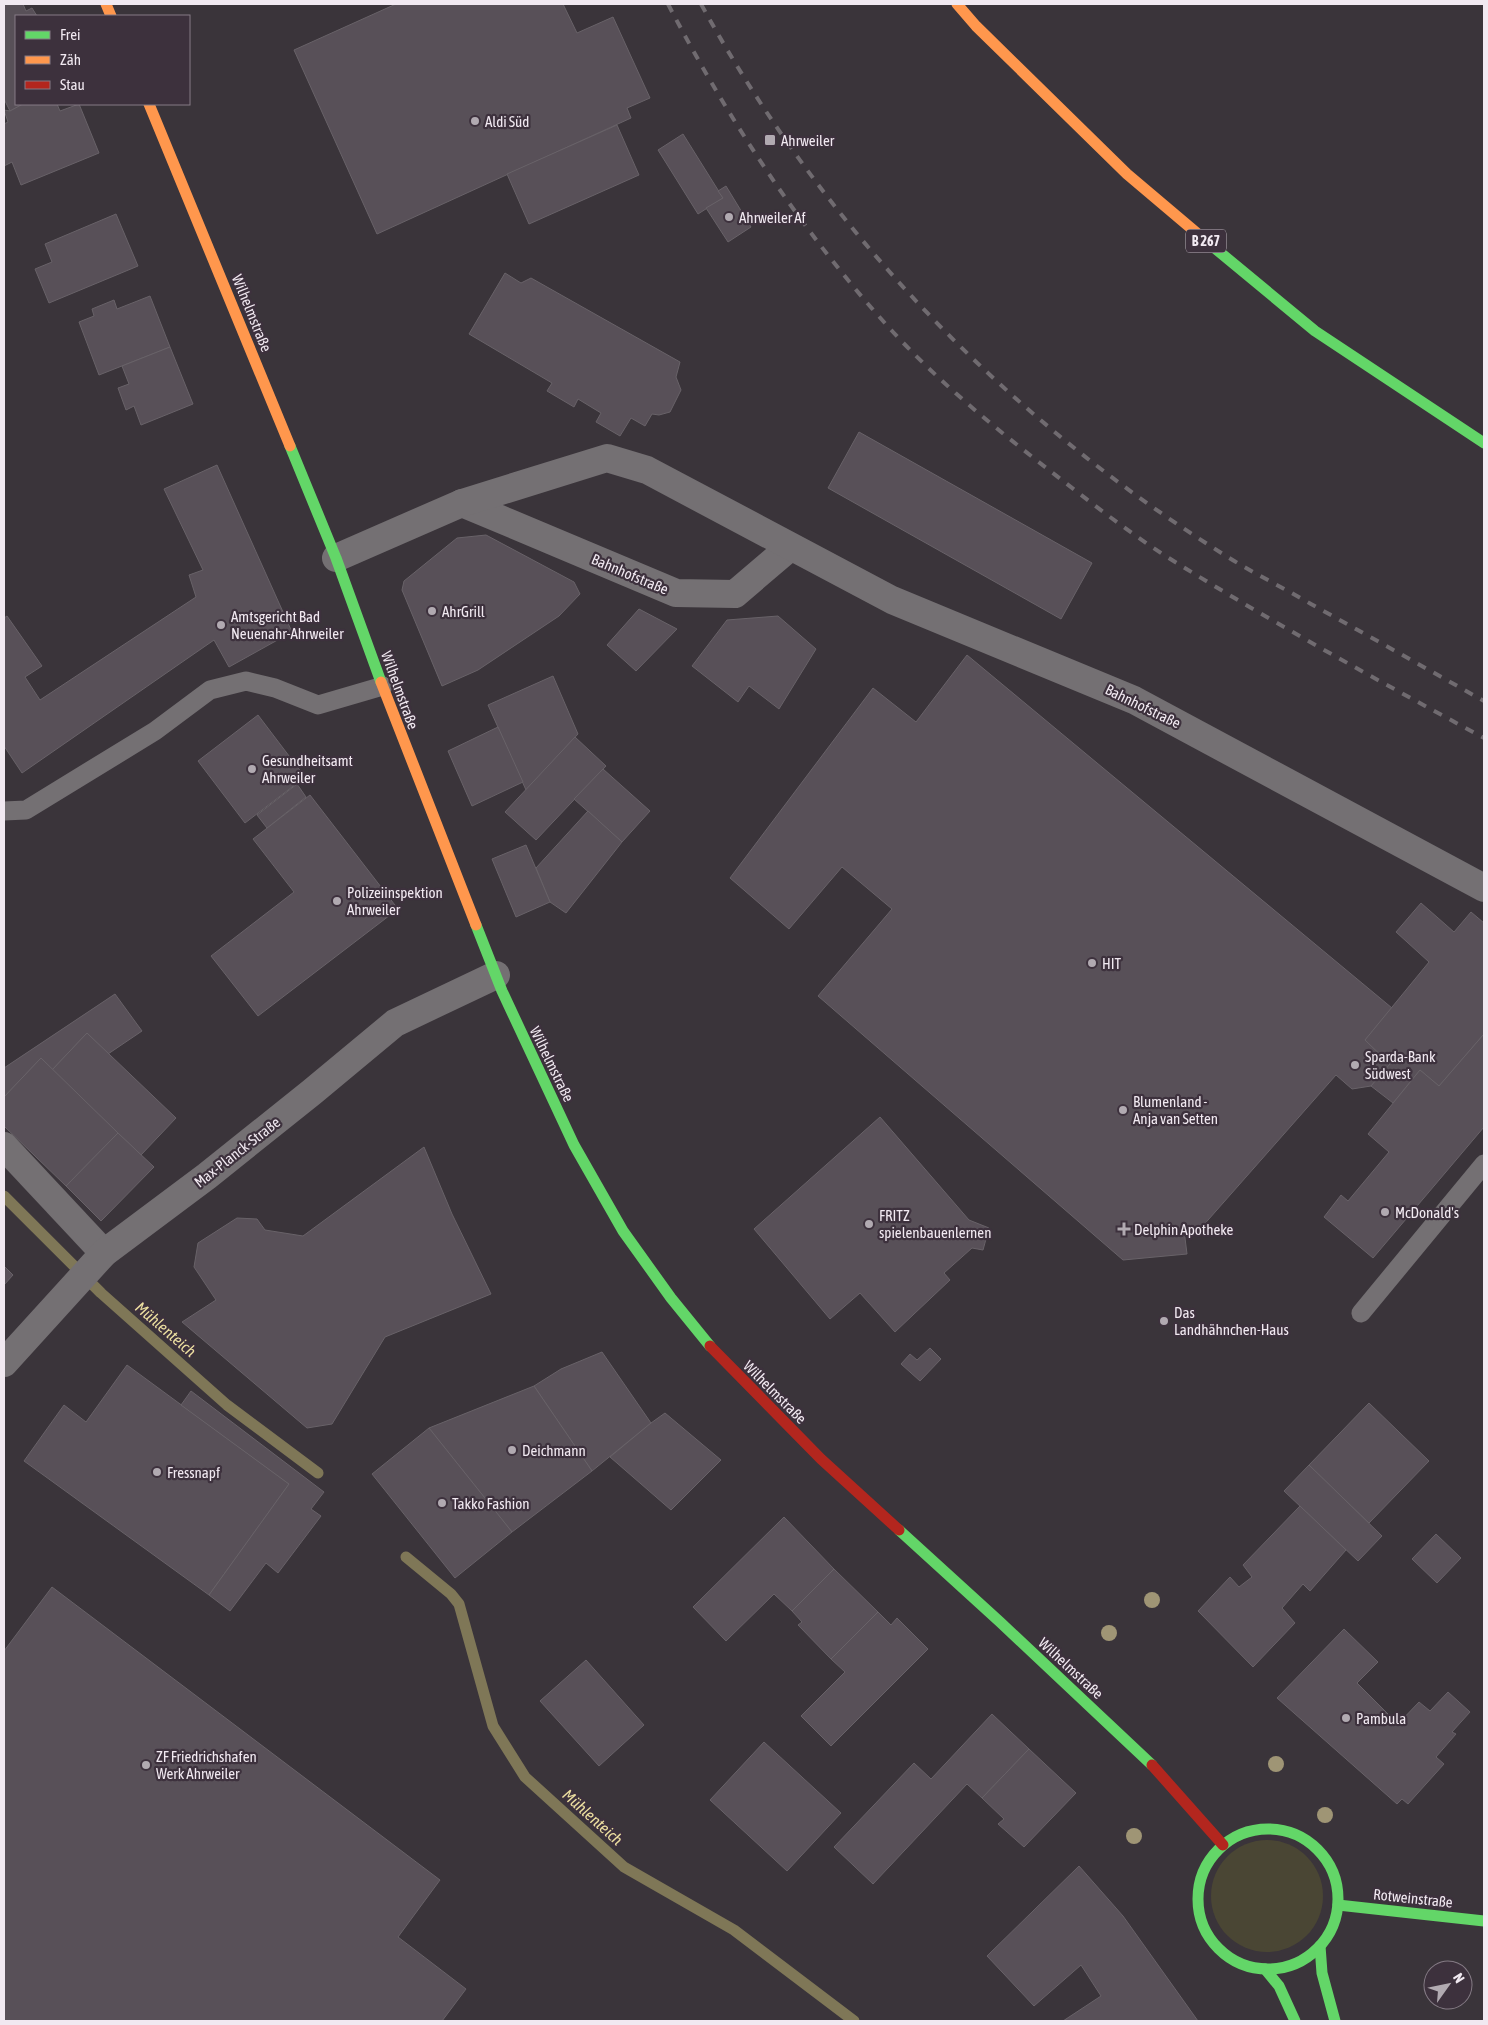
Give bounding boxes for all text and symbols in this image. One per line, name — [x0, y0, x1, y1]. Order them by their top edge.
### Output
legend — [15, 15, 190, 105]
text: Frei — [60, 26, 80, 43]
text: Zäh — [60, 51, 81, 68]
text: Stau — [60, 76, 85, 93]
place label: Aldi Süd — [485, 113, 529, 130]
marker: Aldi Süd — [469, 115, 481, 127]
place label: Ahrweiler — [781, 132, 835, 149]
marker: Ahrweiler — [763, 133, 777, 147]
place label: Ahrweiler Af — [739, 209, 806, 226]
marker: Ahrweiler Af — [723, 211, 735, 223]
road number: B 267 — [1186, 230, 1226, 252]
street label: Wilhelmstraße — [229, 272, 275, 354]
street label: Bahnhofstraße — [589, 550, 671, 598]
place label: AhrGrill — [442, 603, 485, 620]
marker: AhrGrill — [426, 605, 438, 617]
place label: Amtsgericht Bad Neuenahr-Ahrweiler — [231, 608, 344, 642]
marker: Amtsgericht Bad Neuenahr-Ahrweiler — [215, 619, 227, 631]
street label: Wilhelmstraße — [378, 649, 422, 731]
street label: Bahnhofstraße — [1103, 680, 1184, 732]
place label: Gesundheitsamt Ahrweiler — [262, 752, 353, 786]
marker: Gesundheitsamt Ahrweiler — [246, 763, 258, 775]
place label: Polizeiinspektion Ahrweiler — [347, 884, 443, 918]
marker: Polizeiinspektion Ahrweiler — [331, 895, 343, 907]
place label: HIT — [1102, 955, 1122, 972]
marker: HIT — [1086, 957, 1098, 969]
street label: Wilhelmstraße — [526, 1024, 578, 1105]
place label: Sparda-Bank Südwest — [1365, 1048, 1436, 1082]
marker: Sparda-Bank Südwest — [1349, 1059, 1361, 1071]
place label: Blumenland - Anja van Setten — [1133, 1093, 1218, 1127]
marker: Blumenland - Anja van Setten — [1117, 1104, 1129, 1116]
street label: Max-Planck-Straße — [191, 1113, 283, 1191]
place label: McDonald's — [1395, 1204, 1459, 1221]
marker: McDonald's — [1379, 1206, 1391, 1218]
place label: FRITZ spielenbauenlernen — [879, 1207, 991, 1241]
marker: FRITZ spielenbauenlernen — [863, 1218, 875, 1230]
place label: Delphin Apotheke — [1134, 1221, 1234, 1238]
marker: Delphin Apotheke — [1118, 1223, 1130, 1235]
water label: Mühlenteich — [132, 1298, 200, 1360]
place label: Das Landhähnchen-Haus — [1174, 1304, 1289, 1338]
marker: Das Landhähnchen-Haus — [1158, 1315, 1170, 1327]
street label: Wilhelmstraße — [740, 1357, 810, 1427]
place label: Deichmann — [522, 1442, 586, 1459]
marker: Deichmann — [506, 1444, 518, 1456]
place label: Fressnapf — [167, 1464, 220, 1481]
marker: Fressnapf — [151, 1466, 163, 1478]
place label: Takko Fashion — [452, 1495, 530, 1512]
marker: Takko Fashion — [436, 1497, 448, 1509]
street label: Wilhelmstraße — [1035, 1634, 1107, 1702]
place label: Pambula — [1356, 1710, 1406, 1727]
marker: Pambula — [1340, 1712, 1352, 1724]
place label: ZF Friedrichshafen Werk Ahrweiler — [156, 1748, 257, 1782]
marker: ZF Friedrichshafen Werk Ahrweiler — [140, 1759, 152, 1771]
water label: Mühlenteich — [559, 1785, 627, 1849]
street label: Rotweinstraße — [1372, 1885, 1454, 1911]
north arrow — [1423, 1960, 1473, 2010]
text: N — [1450, 1970, 1468, 1986]

